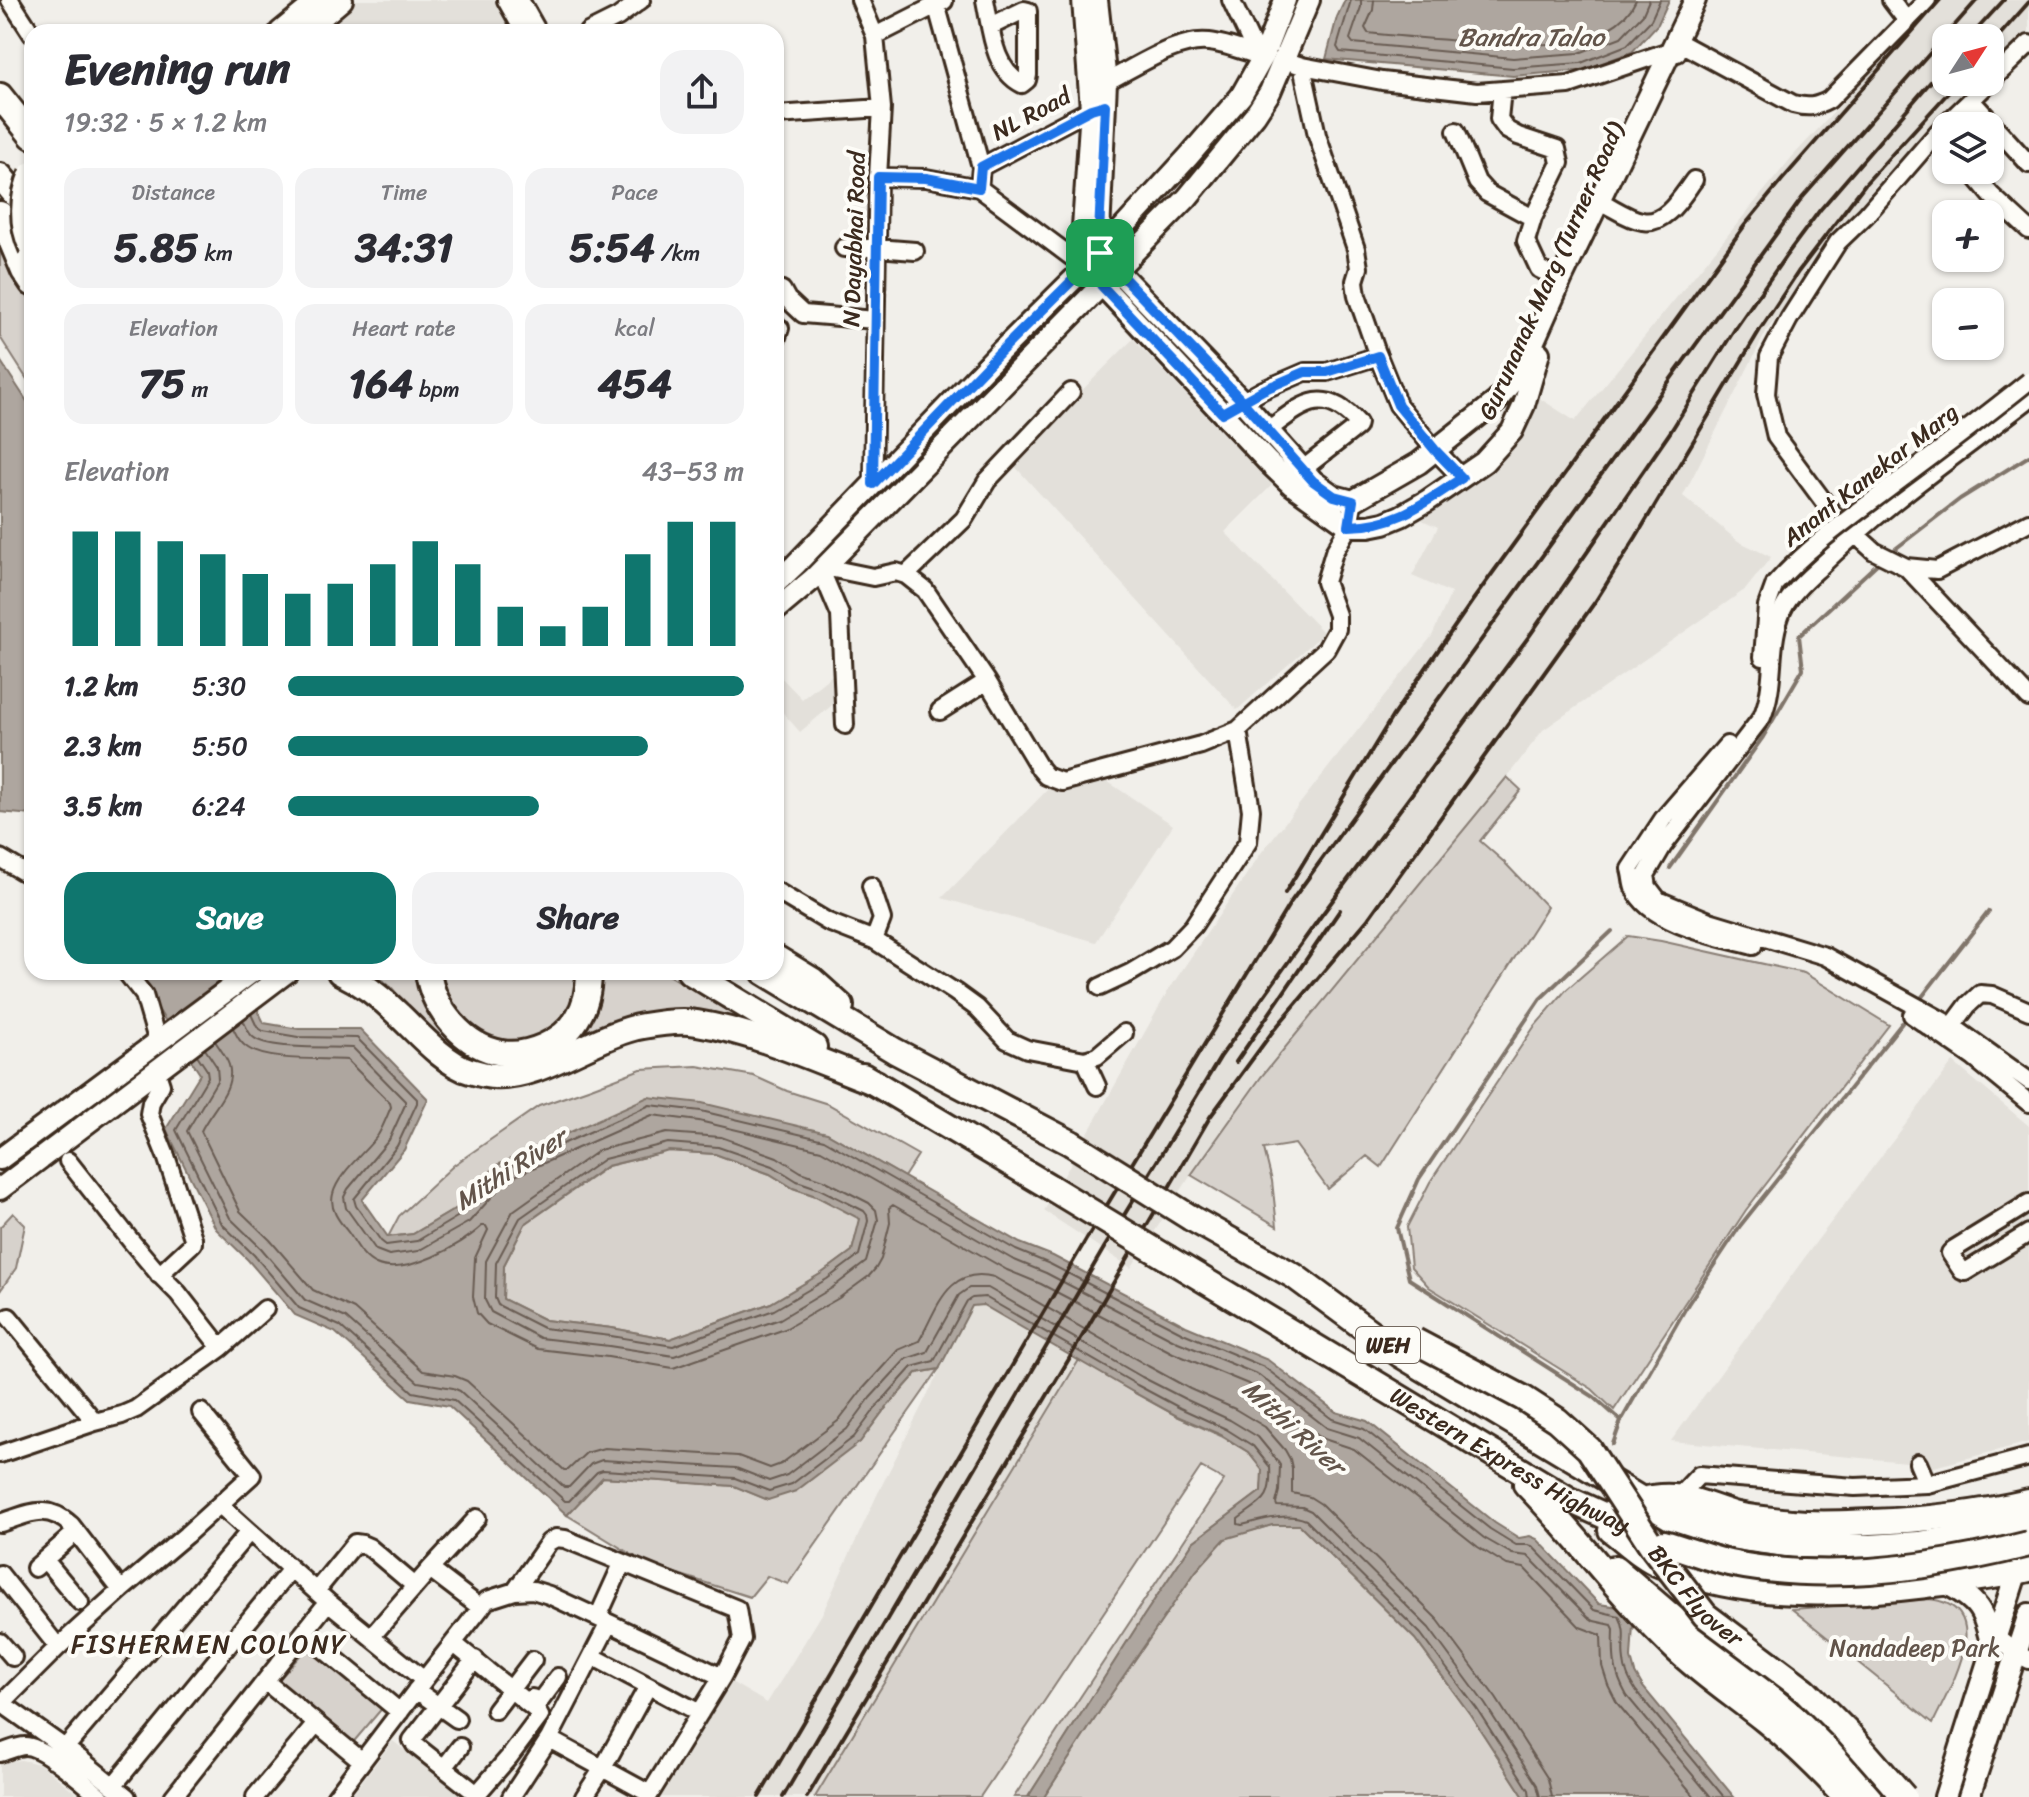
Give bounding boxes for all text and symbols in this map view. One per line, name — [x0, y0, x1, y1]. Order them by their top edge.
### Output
water label: Bandra Talao — [1458, 14, 1606, 60]
north arrow — [1932, 24, 2004, 96]
map controls — [1932, 24, 2004, 360]
text: Evening run — [64, 30, 290, 108]
button: share — [660, 50, 744, 134]
street label: NL Road — [984, 74, 1081, 153]
text: 19:32 · 5 × 1.2 km — [64, 99, 267, 145]
button: layers — [1932, 112, 2004, 184]
street label: Gurunanak Marg (Turner Road) — [1466, 114, 1636, 427]
street label: N Dayabhai Road — [830, 148, 878, 327]
text: Distance — [132, 173, 215, 212]
text: Time — [381, 173, 427, 212]
text: Pace — [611, 173, 658, 212]
button: + — [1932, 200, 2004, 272]
text: 5.85 — [114, 212, 199, 283]
text: 34:31 — [355, 212, 453, 283]
text: 5:54 — [569, 212, 655, 283]
pin — [1066, 219, 1134, 287]
icon: arrive — [1078, 231, 1122, 275]
text: km — [199, 234, 233, 273]
text: /km — [655, 234, 700, 273]
button: − — [1932, 288, 2004, 360]
text: Elevation — [129, 309, 218, 348]
text: Heart rate — [352, 309, 456, 348]
text: kcal — [615, 309, 655, 348]
text: 75 — [138, 348, 186, 419]
text: 164 — [348, 348, 413, 419]
text: 454 — [597, 348, 672, 419]
text: m — [186, 370, 208, 409]
text: bpm — [413, 370, 460, 409]
street label: Anant Kanekar Marg — [1771, 392, 1968, 558]
text: Elevation — [64, 448, 169, 494]
text: 43–53 m — [642, 448, 744, 494]
text: 1.2 km — [64, 663, 139, 709]
text: 5:30 — [192, 663, 246, 709]
text: 2.3 km — [64, 723, 142, 769]
text: 5:50 — [192, 723, 248, 769]
text: 3.5 km — [64, 783, 143, 829]
text: 6:24 — [192, 783, 246, 829]
button: Save — [64, 872, 396, 964]
button: Share — [412, 872, 744, 964]
water label: Mithi River — [444, 1113, 579, 1223]
road number: WEH — [1356, 1327, 1420, 1363]
water label: Mithi River — [1232, 1368, 1360, 1489]
street label: Western Express Highway — [1382, 1375, 1637, 1546]
street label: BKC Flyover — [1637, 1535, 1754, 1659]
district label: FISHERMEN COLONY — [71, 1621, 347, 1667]
park label: Nandadeep Park — [1830, 1627, 2000, 1669]

